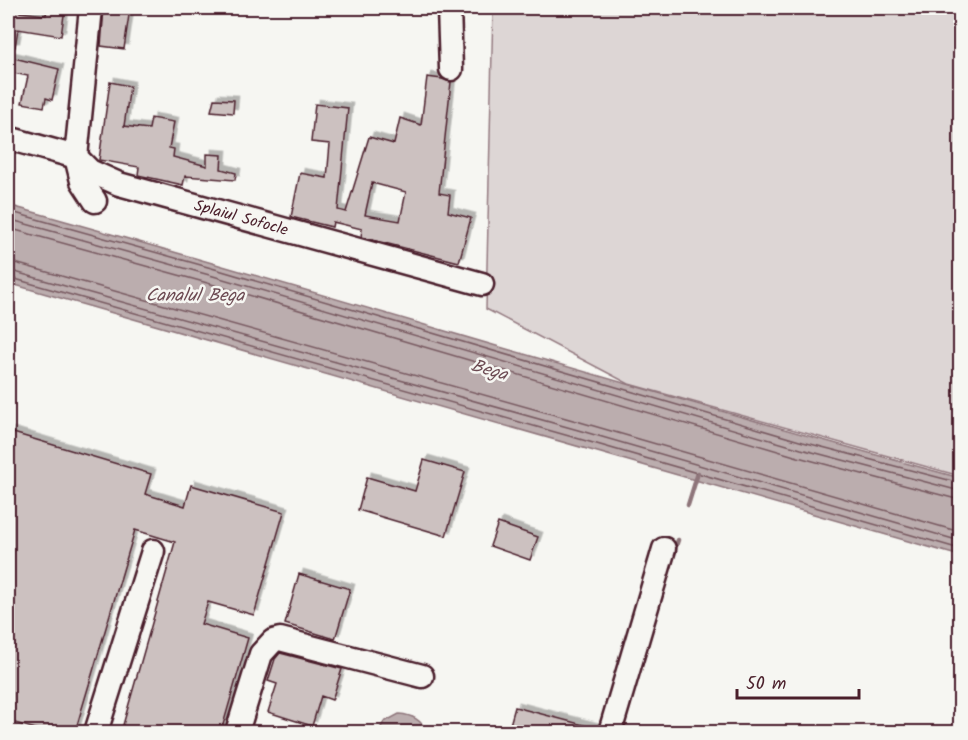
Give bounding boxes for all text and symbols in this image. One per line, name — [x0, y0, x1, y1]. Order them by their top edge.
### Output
street label: Splaiul Sofocle — [191, 193, 291, 243]
water label: Canalul Bega — [146, 282, 246, 311]
water label: Bega — [467, 352, 512, 390]
scale bar — [737, 662, 858, 700]
text: 50 m — [746, 670, 786, 699]

